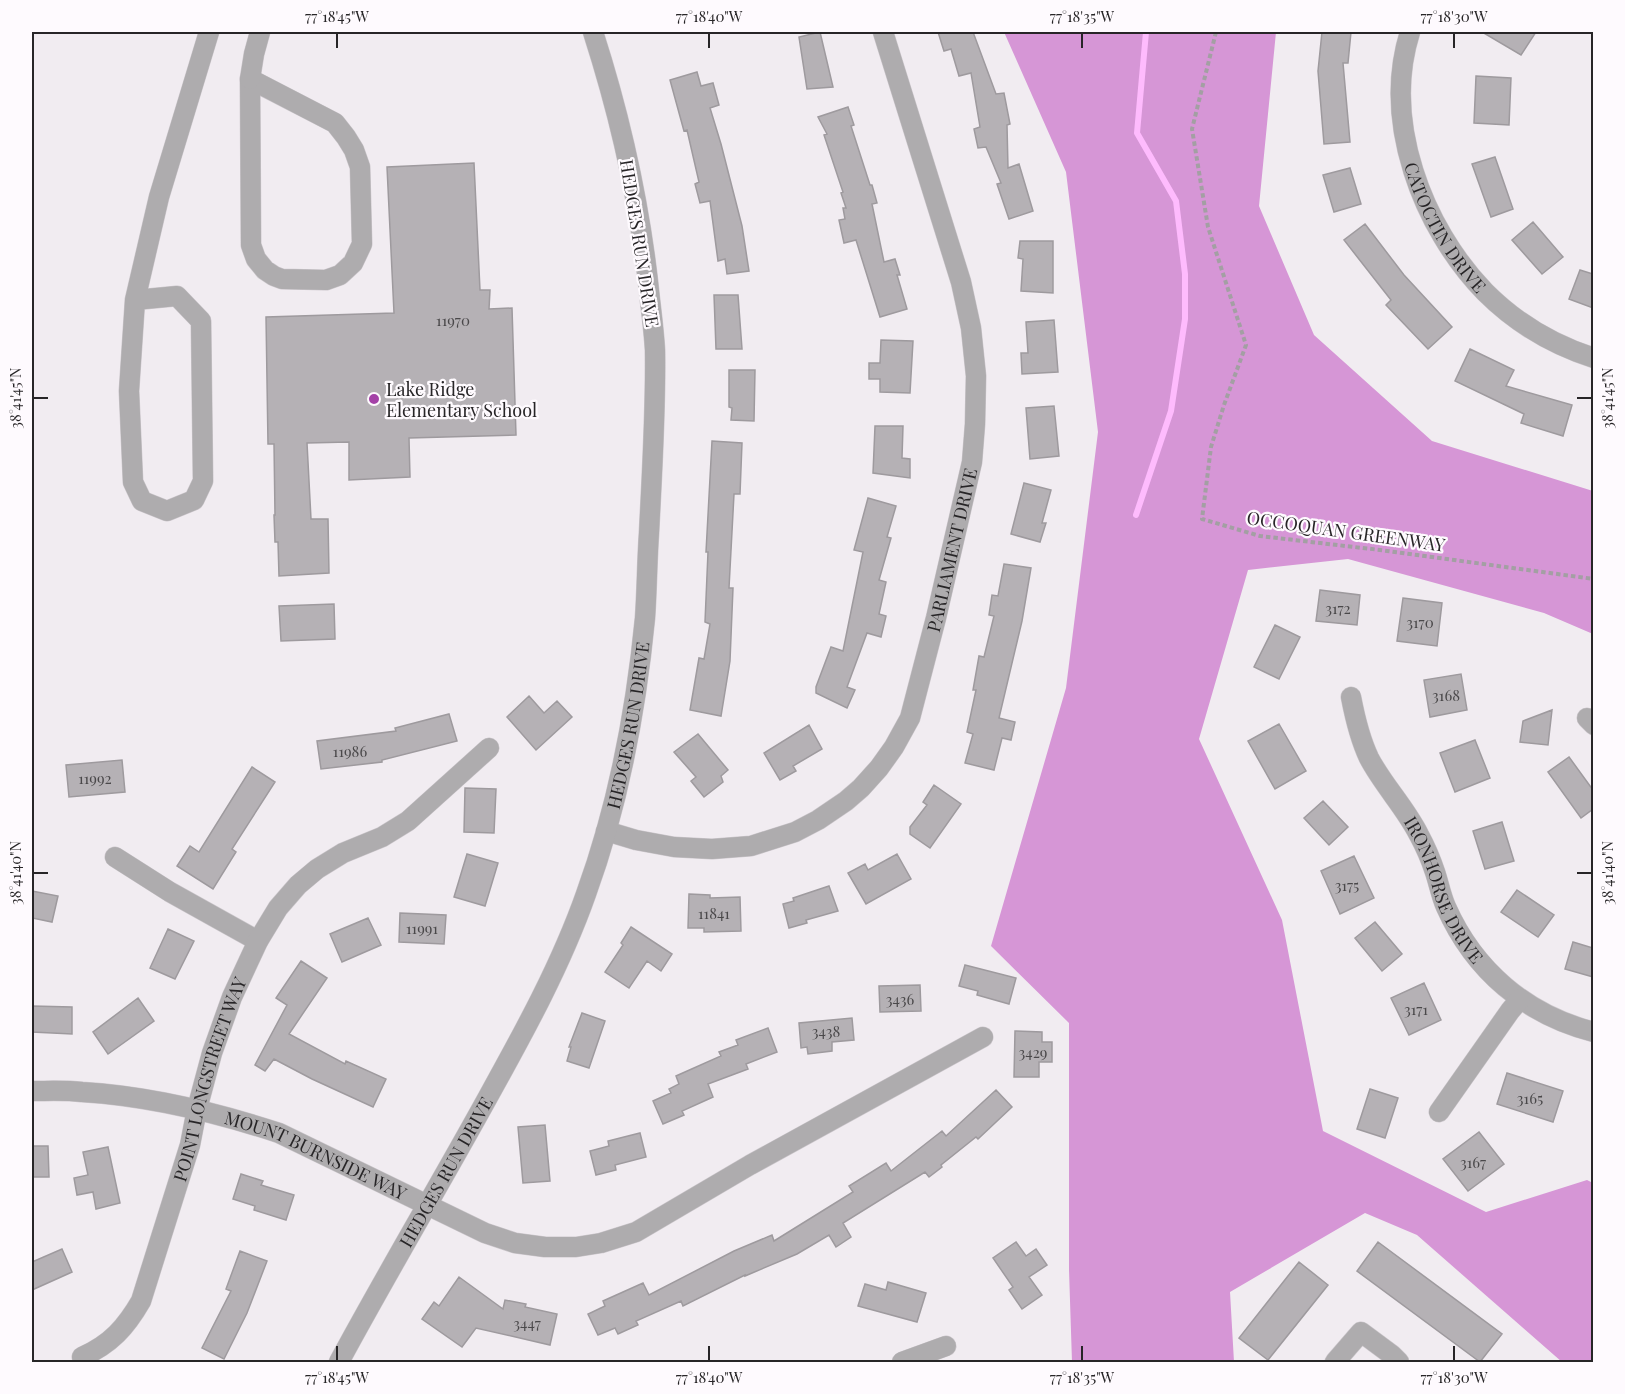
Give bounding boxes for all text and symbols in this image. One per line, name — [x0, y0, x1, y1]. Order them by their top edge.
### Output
text: 77°18'45"W — [305, 6, 369, 26]
text: 77°18'40"W — [676, 6, 743, 26]
text: 77°18'35"W — [1050, 6, 1115, 26]
text: 77°18'30"W — [1421, 6, 1488, 26]
street label: HEDGES RUN DRIVE — [615, 157, 665, 329]
street label: CATOCTIN DRIVE — [1399, 159, 1492, 298]
house number: 11970 — [436, 310, 470, 330]
text: 38°41'45"N — [5, 367, 25, 429]
text: 38°41'45"N — [1597, 367, 1617, 429]
place label: Lake Ridge Elementary School — [386, 377, 537, 422]
marker: Lake Ridge Elementary School — [367, 392, 381, 406]
street label: PARLIAMENT DRIVE — [921, 465, 982, 635]
street label: OCCOQUAN GREENWAY — [1245, 505, 1447, 557]
house number: 3172 — [1325, 598, 1351, 618]
house number: 3170 — [1406, 612, 1434, 632]
street label: HEDGES RUN DRIVE — [601, 640, 654, 811]
house number: 3168 — [1432, 685, 1460, 705]
house number: 11986 — [333, 741, 367, 761]
house number: 11992 — [78, 768, 112, 788]
street label: IRONHORSE DRIVE — [1399, 811, 1489, 968]
text: 38°41'40"N — [5, 841, 25, 905]
text: 38°41'40"N — [1597, 841, 1617, 905]
house number: 3175 — [1335, 875, 1359, 895]
house number: 11841 — [698, 903, 730, 923]
house number: 11991 — [406, 918, 438, 938]
street label: POINT LONGSTREET WAY — [167, 973, 252, 1184]
house number: 3436 — [886, 989, 914, 1009]
house number: 3171 — [1404, 999, 1428, 1019]
house number: 3438 — [812, 1021, 840, 1041]
house number: 3429 — [1019, 1042, 1048, 1062]
house number: 3165 — [1517, 1088, 1543, 1108]
street label: HEDGES RUN DRIVE — [394, 1092, 498, 1252]
street label: MOUNT BURNSIDE WAY — [222, 1105, 411, 1205]
house number: 3167 — [1460, 1152, 1486, 1172]
house number: 3447 — [513, 1313, 541, 1333]
text: 77°18'45"W — [305, 1367, 369, 1387]
text: 77°18'40"W — [676, 1367, 743, 1387]
text: 77°18'35"W — [1050, 1367, 1115, 1387]
text: 77°18'30"W — [1421, 1367, 1488, 1387]

